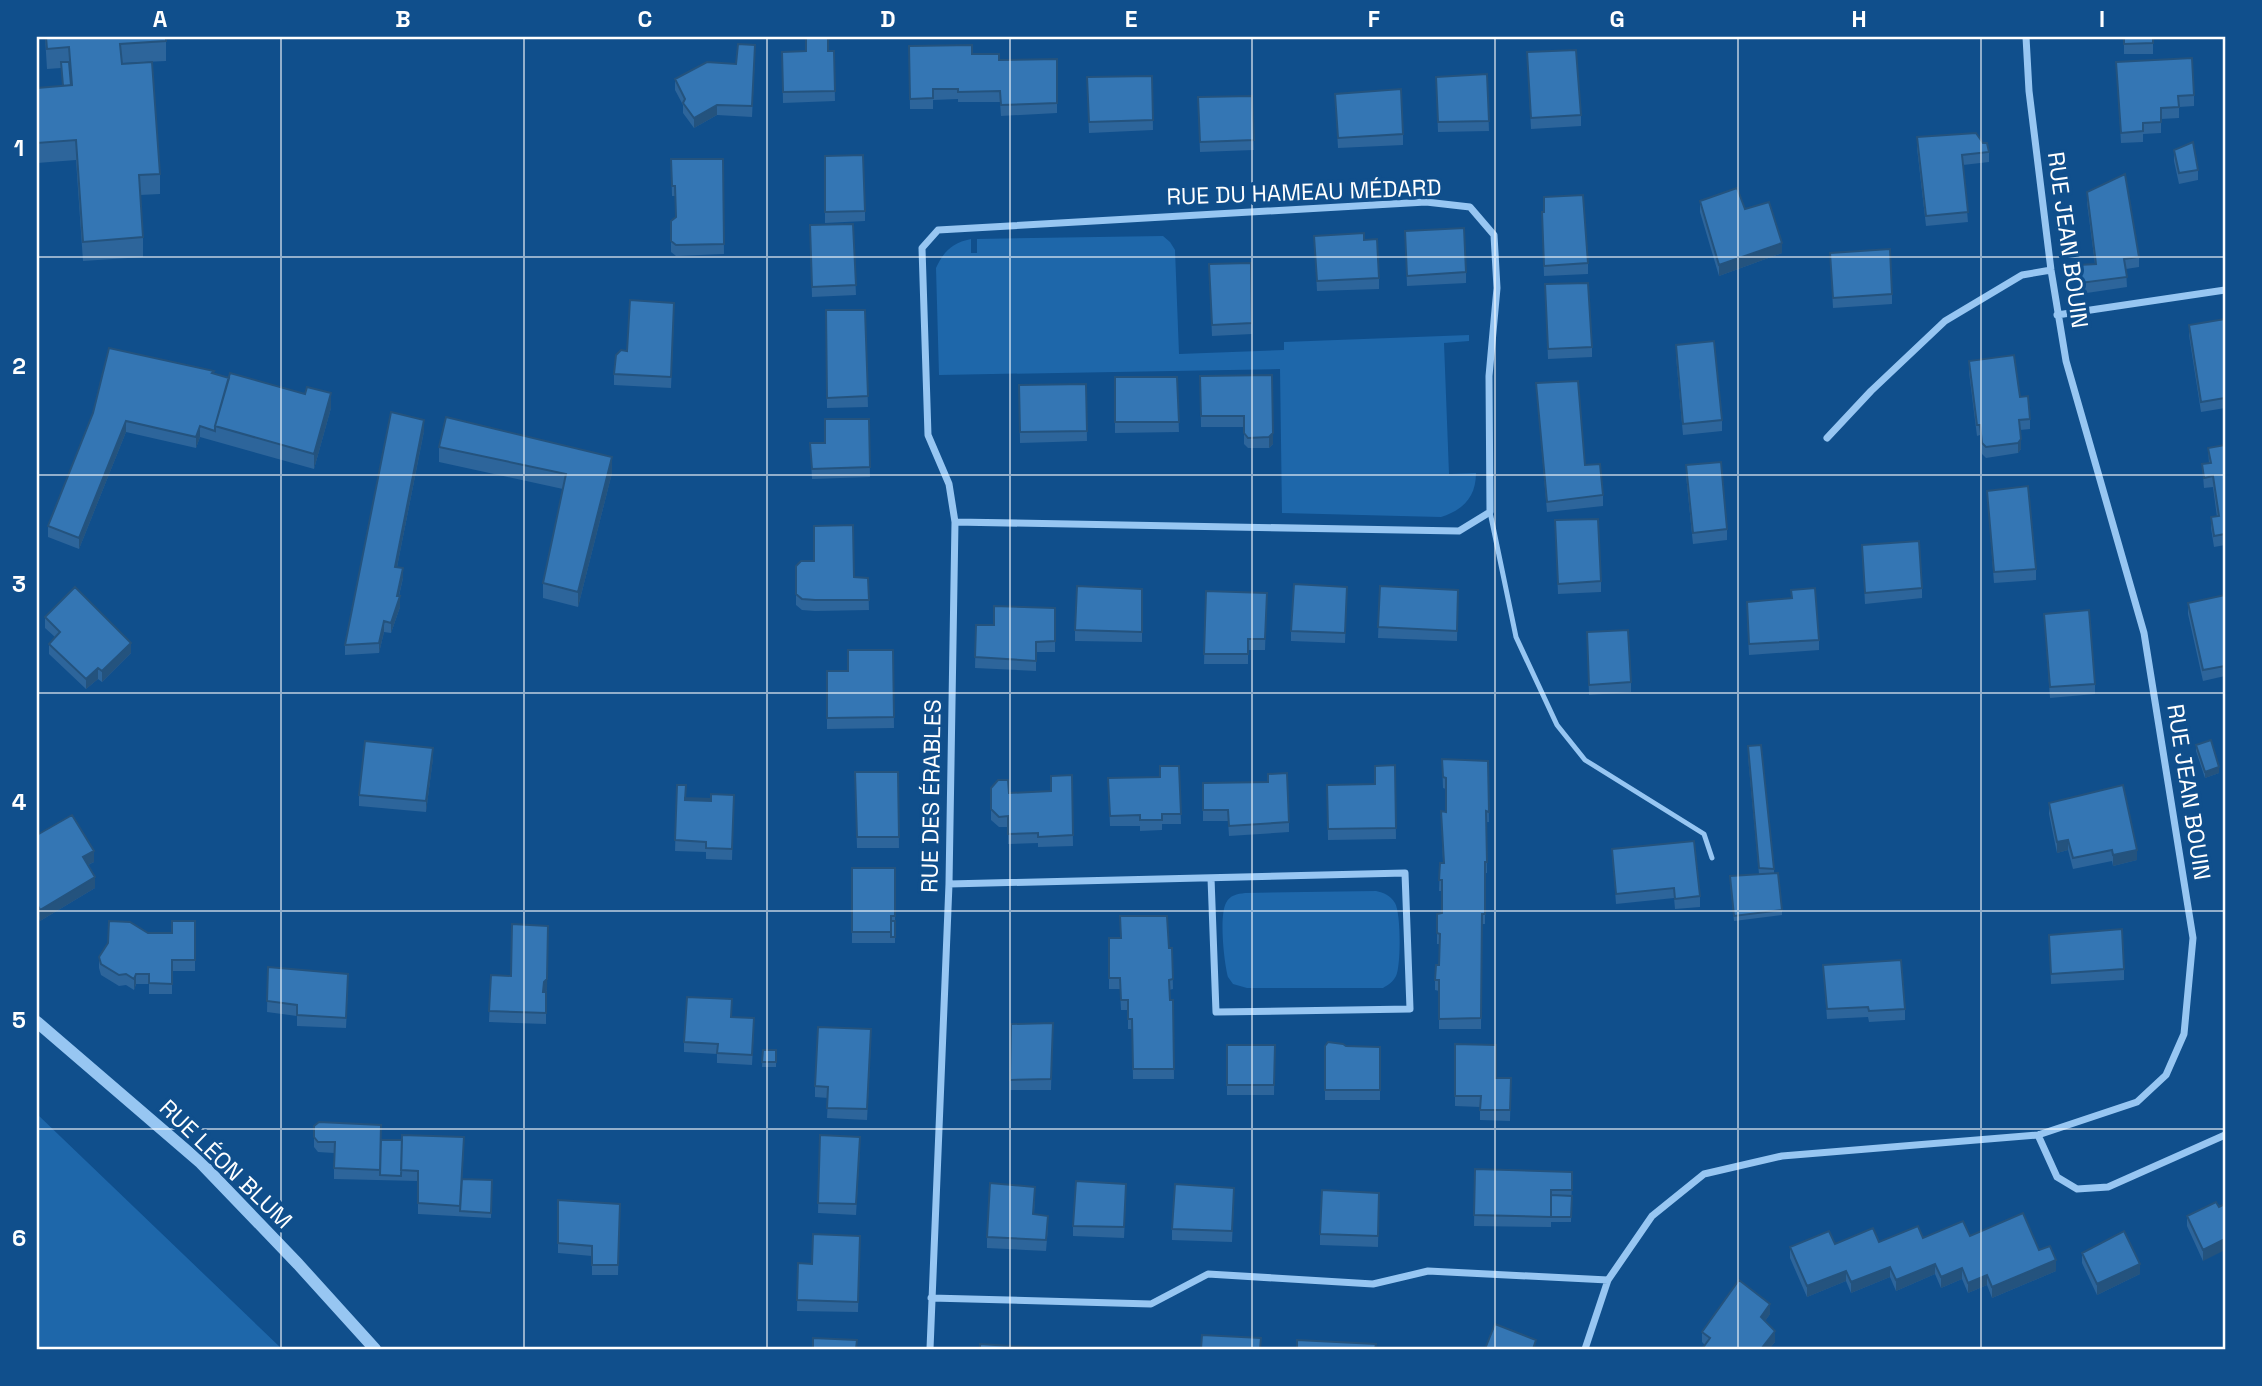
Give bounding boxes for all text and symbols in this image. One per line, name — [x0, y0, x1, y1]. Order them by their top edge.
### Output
text: A — [153, 4, 168, 34]
text: B — [395, 4, 411, 34]
text: C — [638, 4, 652, 34]
text: D — [880, 4, 896, 34]
text: E — [1125, 4, 1137, 34]
text: F — [1368, 4, 1380, 34]
text: G — [1609, 4, 1625, 34]
text: H — [1851, 4, 1867, 34]
text: I — [2099, 4, 2105, 34]
text: 1 — [14, 133, 24, 163]
street label: RUE JEAN BOUIN — [2041, 150, 2095, 330]
street label: RUE DU HAMEAU MÉDARD — [1166, 172, 1442, 212]
text: 2 — [12, 351, 26, 381]
text: 3 — [12, 569, 26, 599]
street label: RUE DES ÉRABLES — [914, 699, 948, 893]
street label: RUE JEAN BOUIN — [2160, 702, 2218, 882]
text: 4 — [12, 787, 27, 817]
text: 5 — [12, 1005, 26, 1035]
street label: RUE LÉON BLUM — [153, 1093, 299, 1235]
text: 6 — [12, 1223, 26, 1253]

